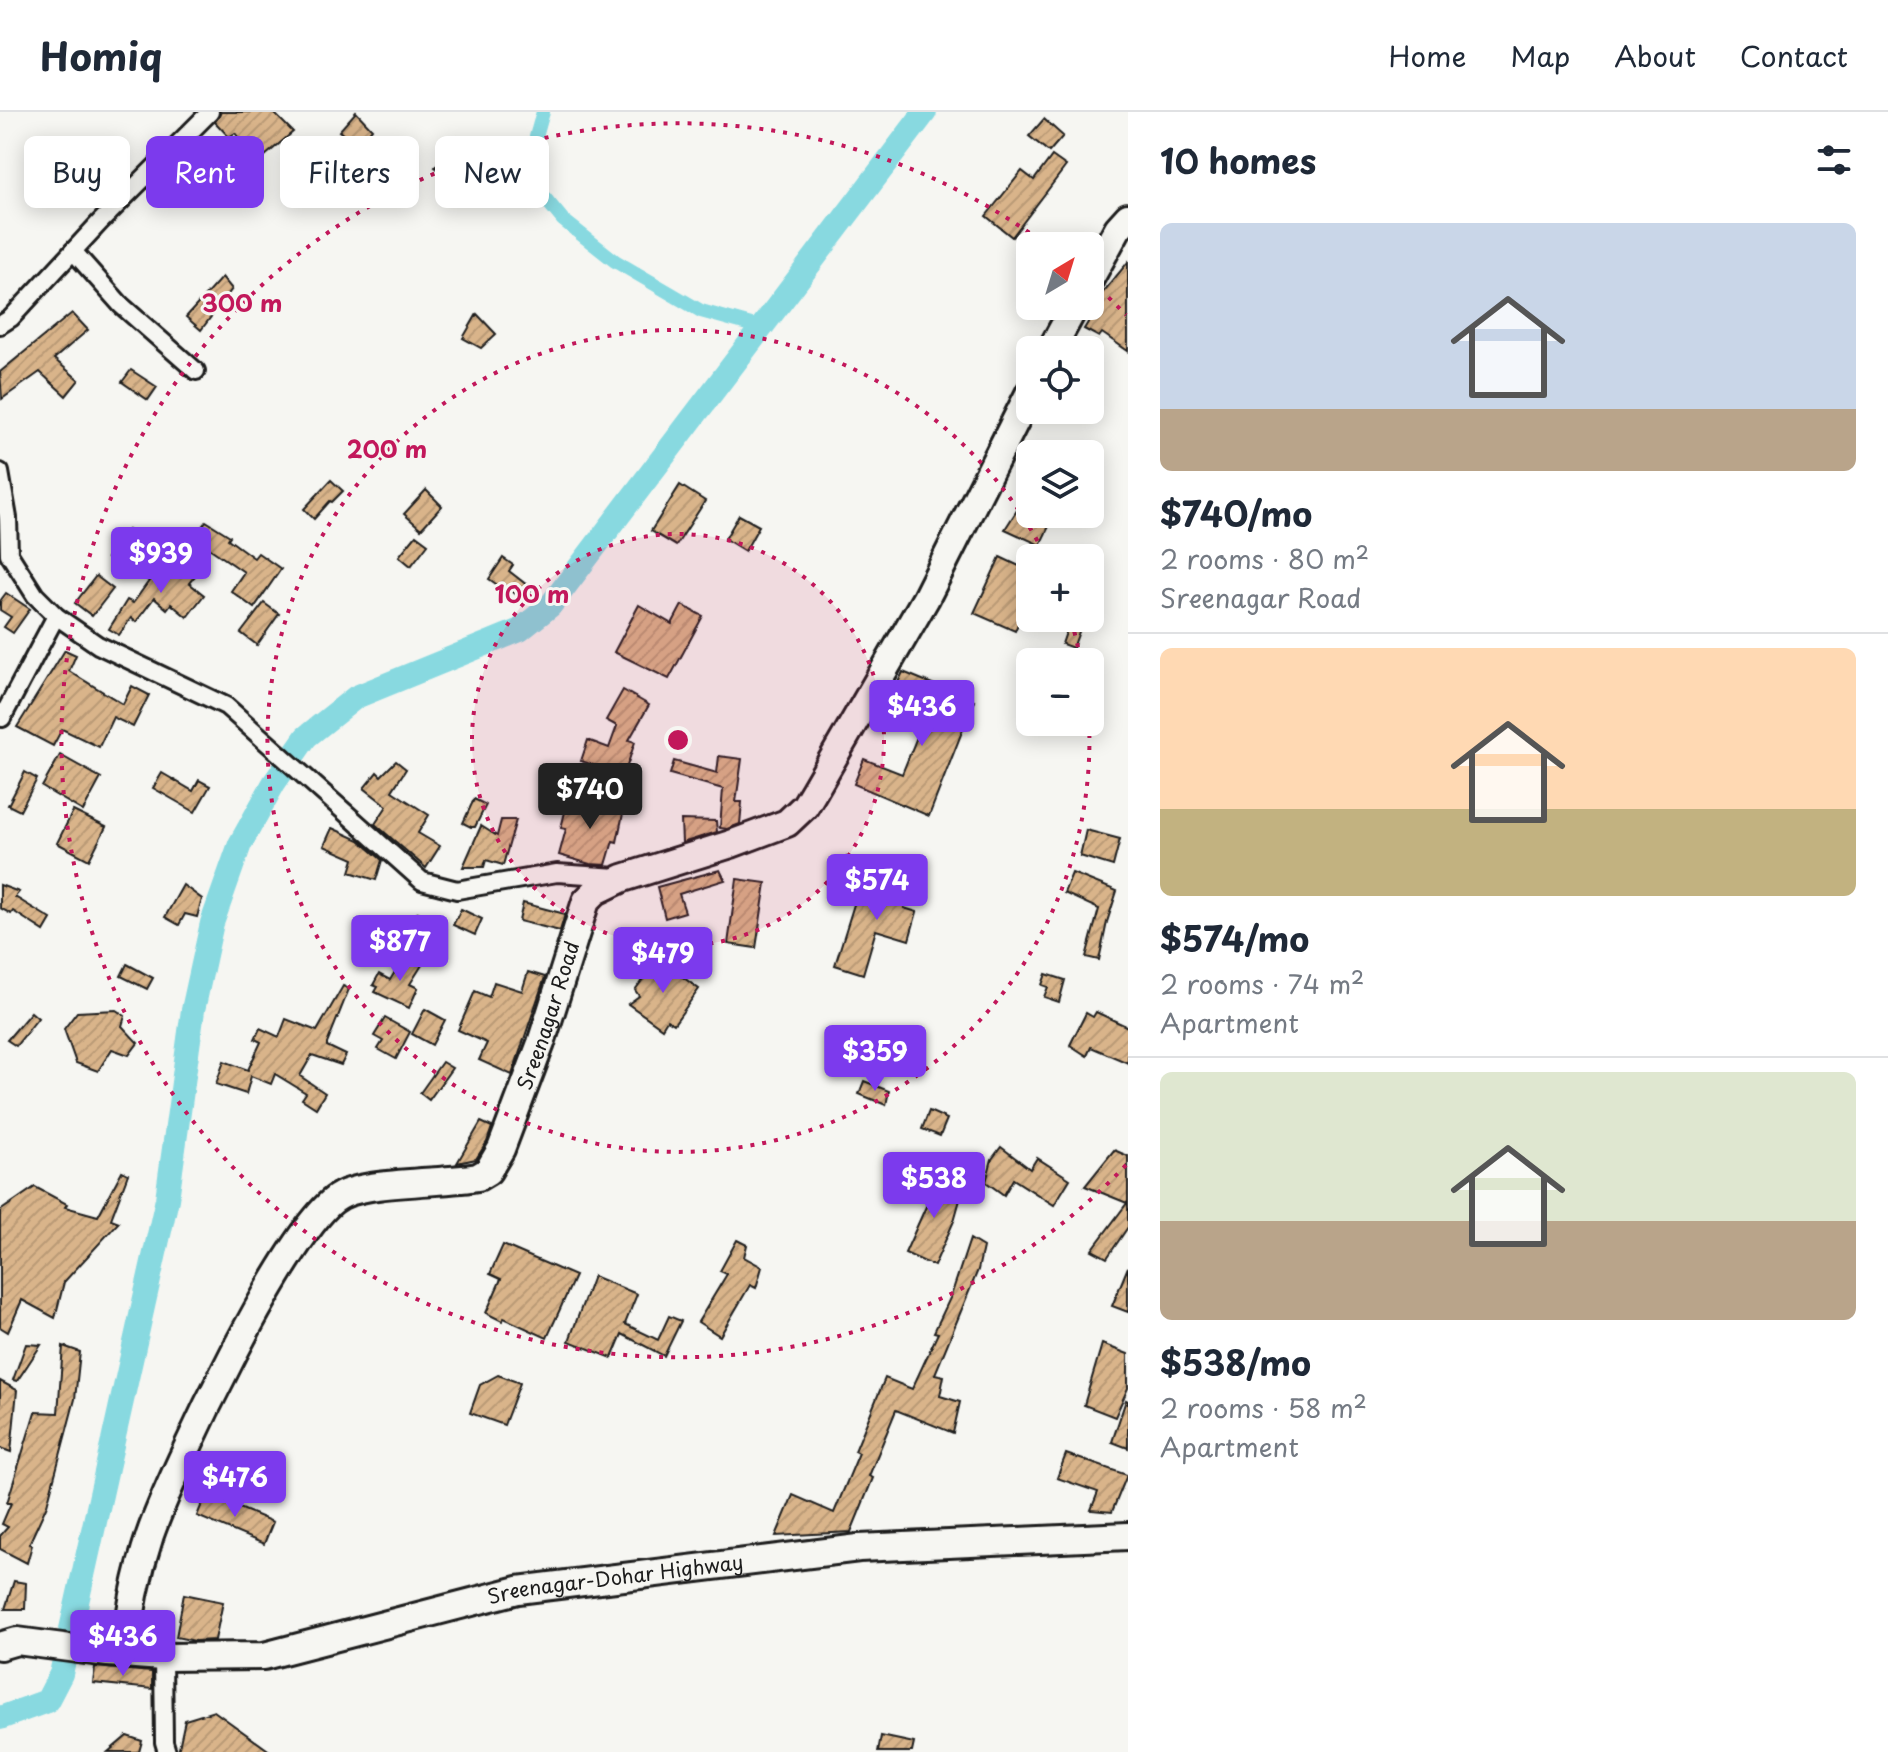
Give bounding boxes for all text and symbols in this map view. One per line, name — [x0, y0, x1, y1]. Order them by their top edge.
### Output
text: Homiq — [40, 27, 162, 84]
text: Home — [1388, 34, 1466, 77]
text: Map — [1510, 34, 1570, 77]
text: About — [1614, 34, 1696, 77]
text: Contact — [1740, 34, 1848, 77]
text: 10 homes — [1160, 134, 1316, 186]
chip: Buy — [24, 136, 130, 208]
chip: Rent — [146, 136, 264, 208]
chip: Filters — [280, 136, 419, 208]
chip: New — [435, 136, 549, 208]
icon: filters — [1812, 138, 1856, 182]
north arrow — [1016, 232, 1104, 320]
map controls — [1016, 232, 1104, 736]
icon: home — [1436, 275, 1580, 419]
text: 300 m — [201, 284, 283, 320]
button: locate — [1016, 336, 1104, 424]
text: 200 m — [347, 430, 427, 466]
button: layers — [1016, 440, 1104, 528]
text: $740/mo — [1160, 487, 1312, 539]
pin: $939 — [114, 527, 208, 595]
text: $939 — [129, 533, 193, 572]
text: 2 rooms · 80 m² — [1160, 539, 1369, 578]
button: + — [1016, 544, 1104, 632]
text: 100 m — [495, 575, 569, 611]
text: Sreenagar Road — [1160, 578, 1362, 617]
button: − — [1016, 648, 1104, 736]
pin: $436 — [875, 680, 969, 748]
text: $436 — [887, 686, 957, 725]
icon: home — [1436, 700, 1580, 844]
centre of rings — [664, 726, 692, 754]
pin: $740 — [543, 763, 637, 831]
text: $740 — [556, 769, 624, 808]
pin: $574 — [830, 854, 924, 922]
text: $574 — [845, 860, 909, 899]
text: $574/mo — [1160, 912, 1309, 964]
pin: $877 — [353, 915, 447, 983]
text: $877 — [369, 921, 431, 960]
pin: $479 — [616, 927, 710, 995]
text: $479 — [631, 933, 695, 972]
street label: Sreenagar Road — [509, 937, 586, 1094]
text: 2 rooms · 74 m² — [1160, 964, 1364, 1003]
text: Apartment — [1160, 1003, 1299, 1042]
pin: $359 — [828, 1025, 922, 1093]
text: $359 — [842, 1031, 908, 1070]
icon: home — [1436, 1124, 1580, 1268]
pin: $538 — [887, 1152, 981, 1220]
text: $538 — [901, 1158, 967, 1197]
text: $538/mo — [1160, 1336, 1311, 1388]
text: 2 rooms · 58 m² — [1160, 1388, 1367, 1427]
text: Apartment — [1160, 1427, 1299, 1466]
pin: $476 — [188, 1451, 282, 1519]
text: $476 — [202, 1457, 268, 1496]
street label: Sreenagar-Dohar Highway — [484, 1546, 745, 1611]
pin: $436 — [76, 1610, 170, 1678]
text: $436 — [88, 1616, 158, 1655]

